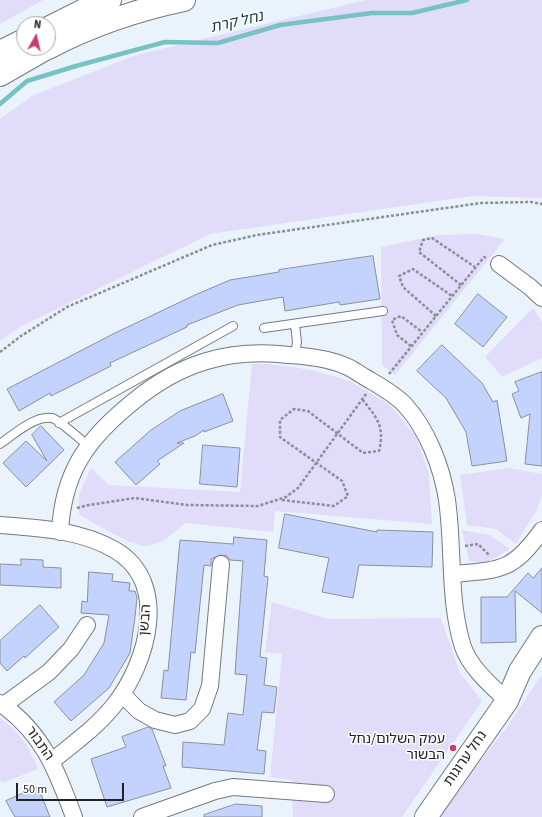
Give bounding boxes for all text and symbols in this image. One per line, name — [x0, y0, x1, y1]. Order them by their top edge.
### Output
water label: נחל קרת — [209, 8, 265, 38]
north arrow — [16, 16, 56, 56]
text: N — [33, 17, 42, 33]
street label: הבשן — [137, 604, 155, 636]
street label: התבור — [21, 724, 57, 764]
street label: נחל ערוגות — [441, 728, 491, 790]
place label: עמק השלום/נחל הבשור — [349, 732, 445, 764]
marker: עמק השלום/נחל הבשור — [448, 743, 458, 753]
scale bar — [18, 775, 126, 801]
text: 50 m — [23, 781, 47, 798]

